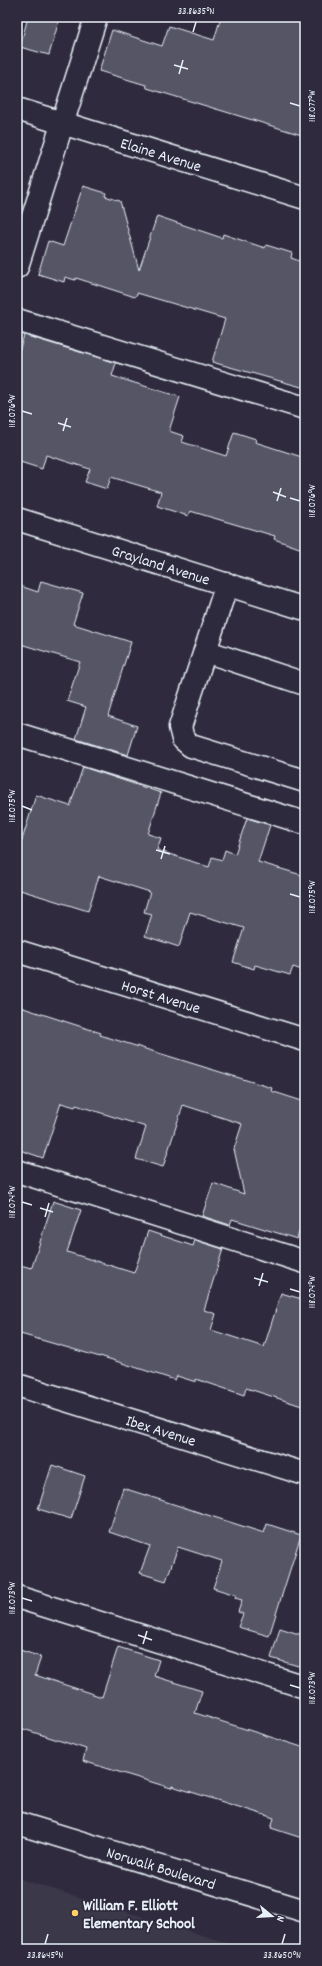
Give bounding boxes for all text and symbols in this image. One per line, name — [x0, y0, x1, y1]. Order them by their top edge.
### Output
text: 33.8635°N — [178, 5, 214, 19]
text: 118.077°W — [306, 90, 320, 122]
street label: Elaine Avenue — [117, 133, 204, 179]
text: 118.076°W — [6, 394, 20, 428]
text: 118.076°W — [306, 484, 320, 518]
street label: Grayland Avenue — [108, 540, 212, 593]
text: 118.075°W — [6, 789, 20, 822]
text: 118.075°W — [306, 880, 320, 913]
street label: Horst Avenue — [118, 975, 203, 1021]
text: 118.074°W — [6, 1186, 20, 1218]
text: 118.074°W — [306, 1276, 320, 1308]
street label: Ibex Avenue — [123, 1410, 199, 1454]
text: 118.073°W — [6, 1581, 20, 1614]
text: 118.073°W — [306, 1671, 320, 1704]
street label: Norwalk Boulevard — [103, 1842, 218, 1897]
place label: William F. Elliott Elementary School — [83, 1895, 195, 1936]
north arrow — [252, 1896, 292, 1936]
marker: William F. Elliott Elementary School — [70, 1908, 80, 1918]
text: N — [271, 1913, 288, 1924]
text: 33.8645°N — [27, 1949, 63, 1963]
text: 33.8650°N — [263, 1949, 301, 1963]

